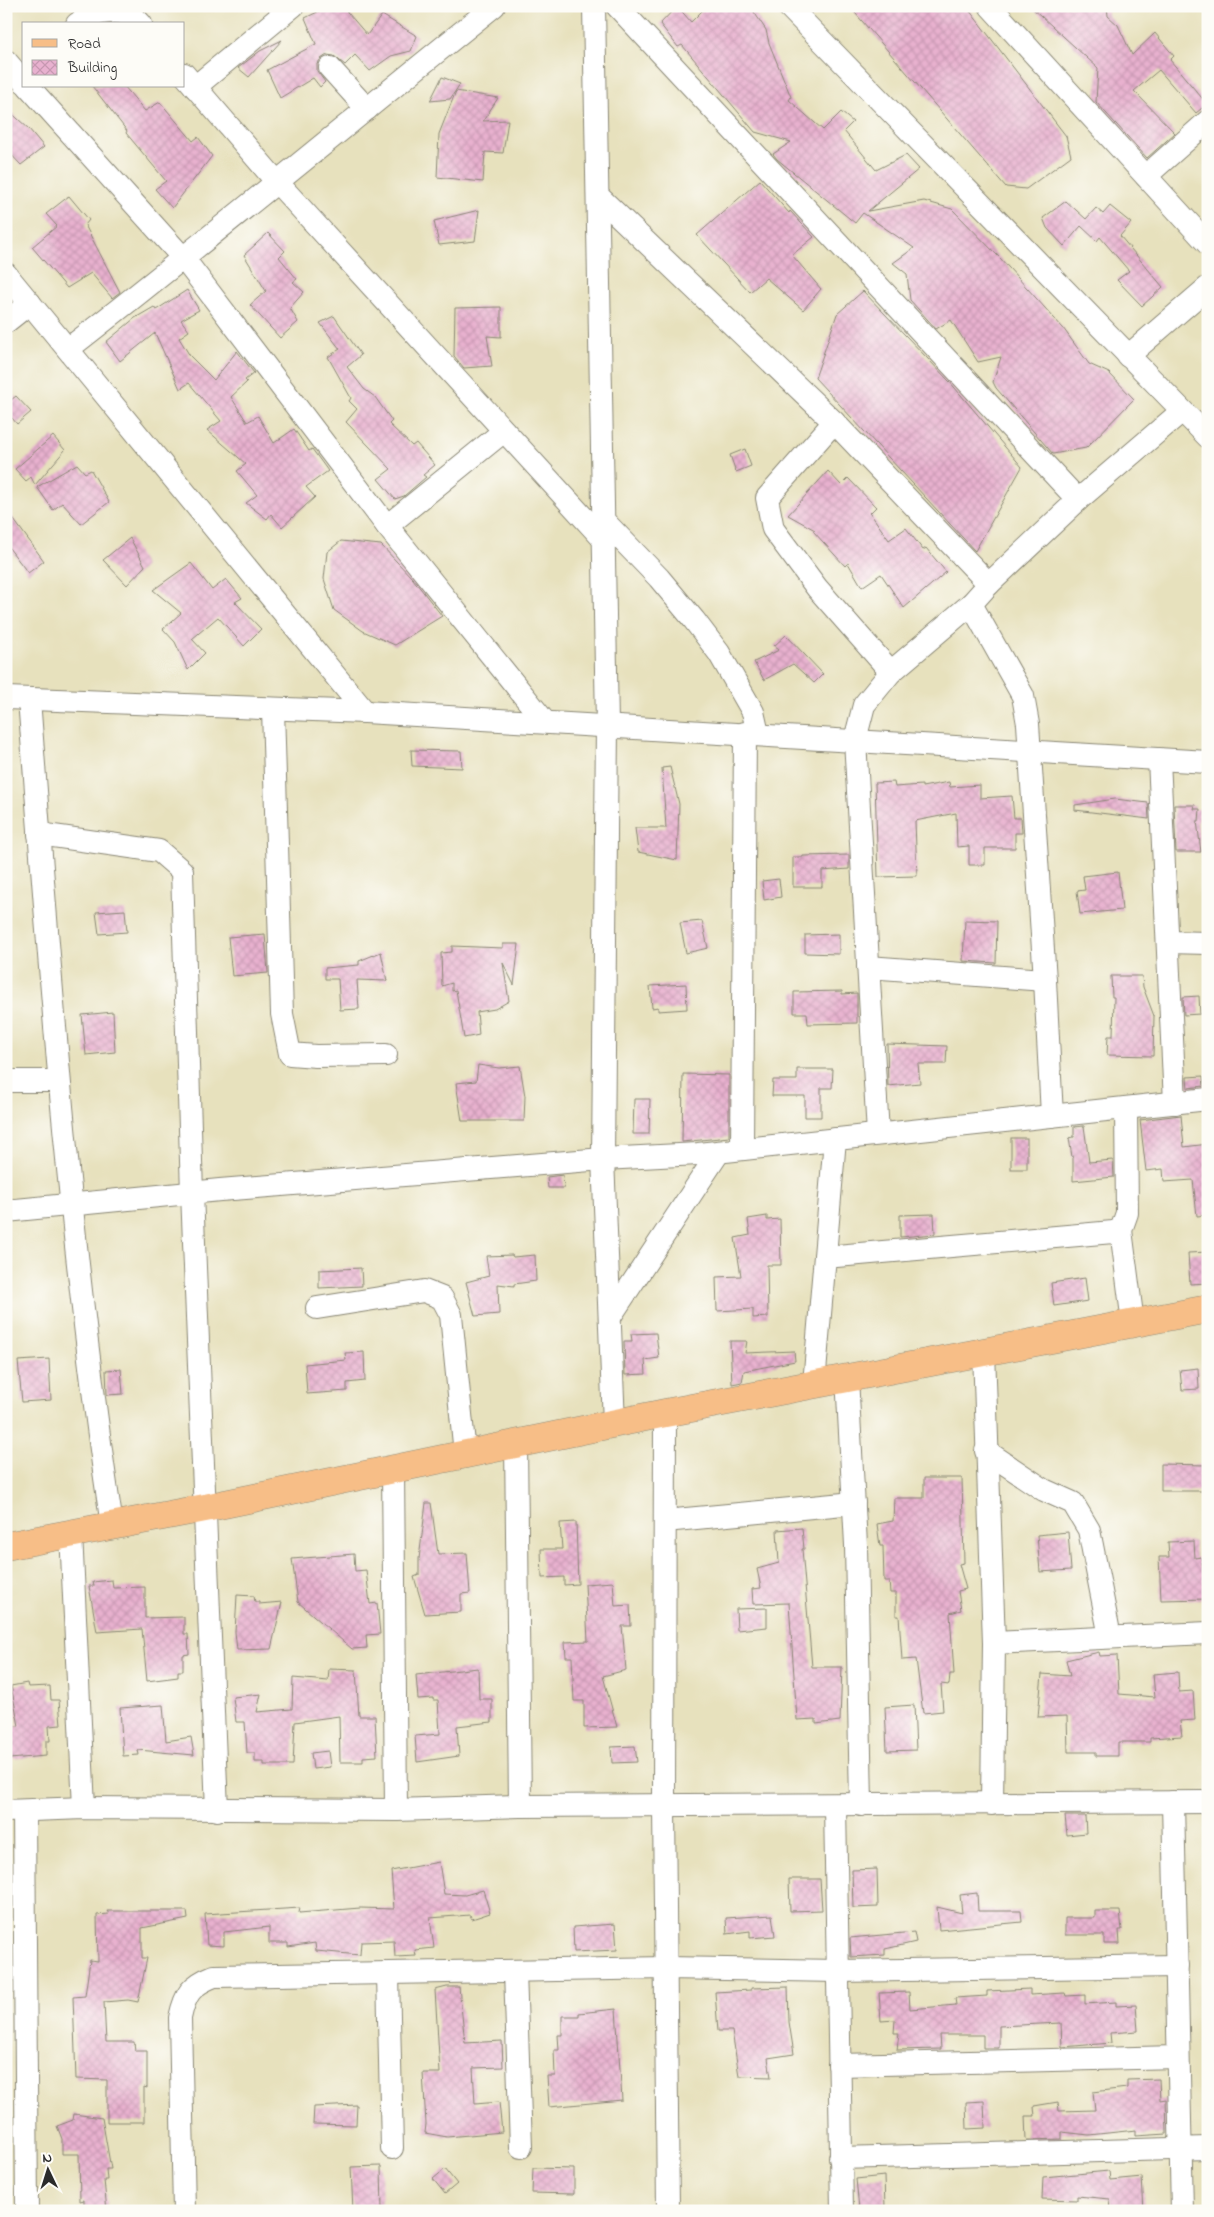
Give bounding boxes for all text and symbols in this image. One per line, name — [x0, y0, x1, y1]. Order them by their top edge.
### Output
legend — [22, 22, 185, 88]
text: Road — [68, 33, 101, 55]
text: Building — [67, 57, 117, 80]
north arrow — [22, 2144, 72, 2194]
text: N — [42, 2148, 53, 2169]

